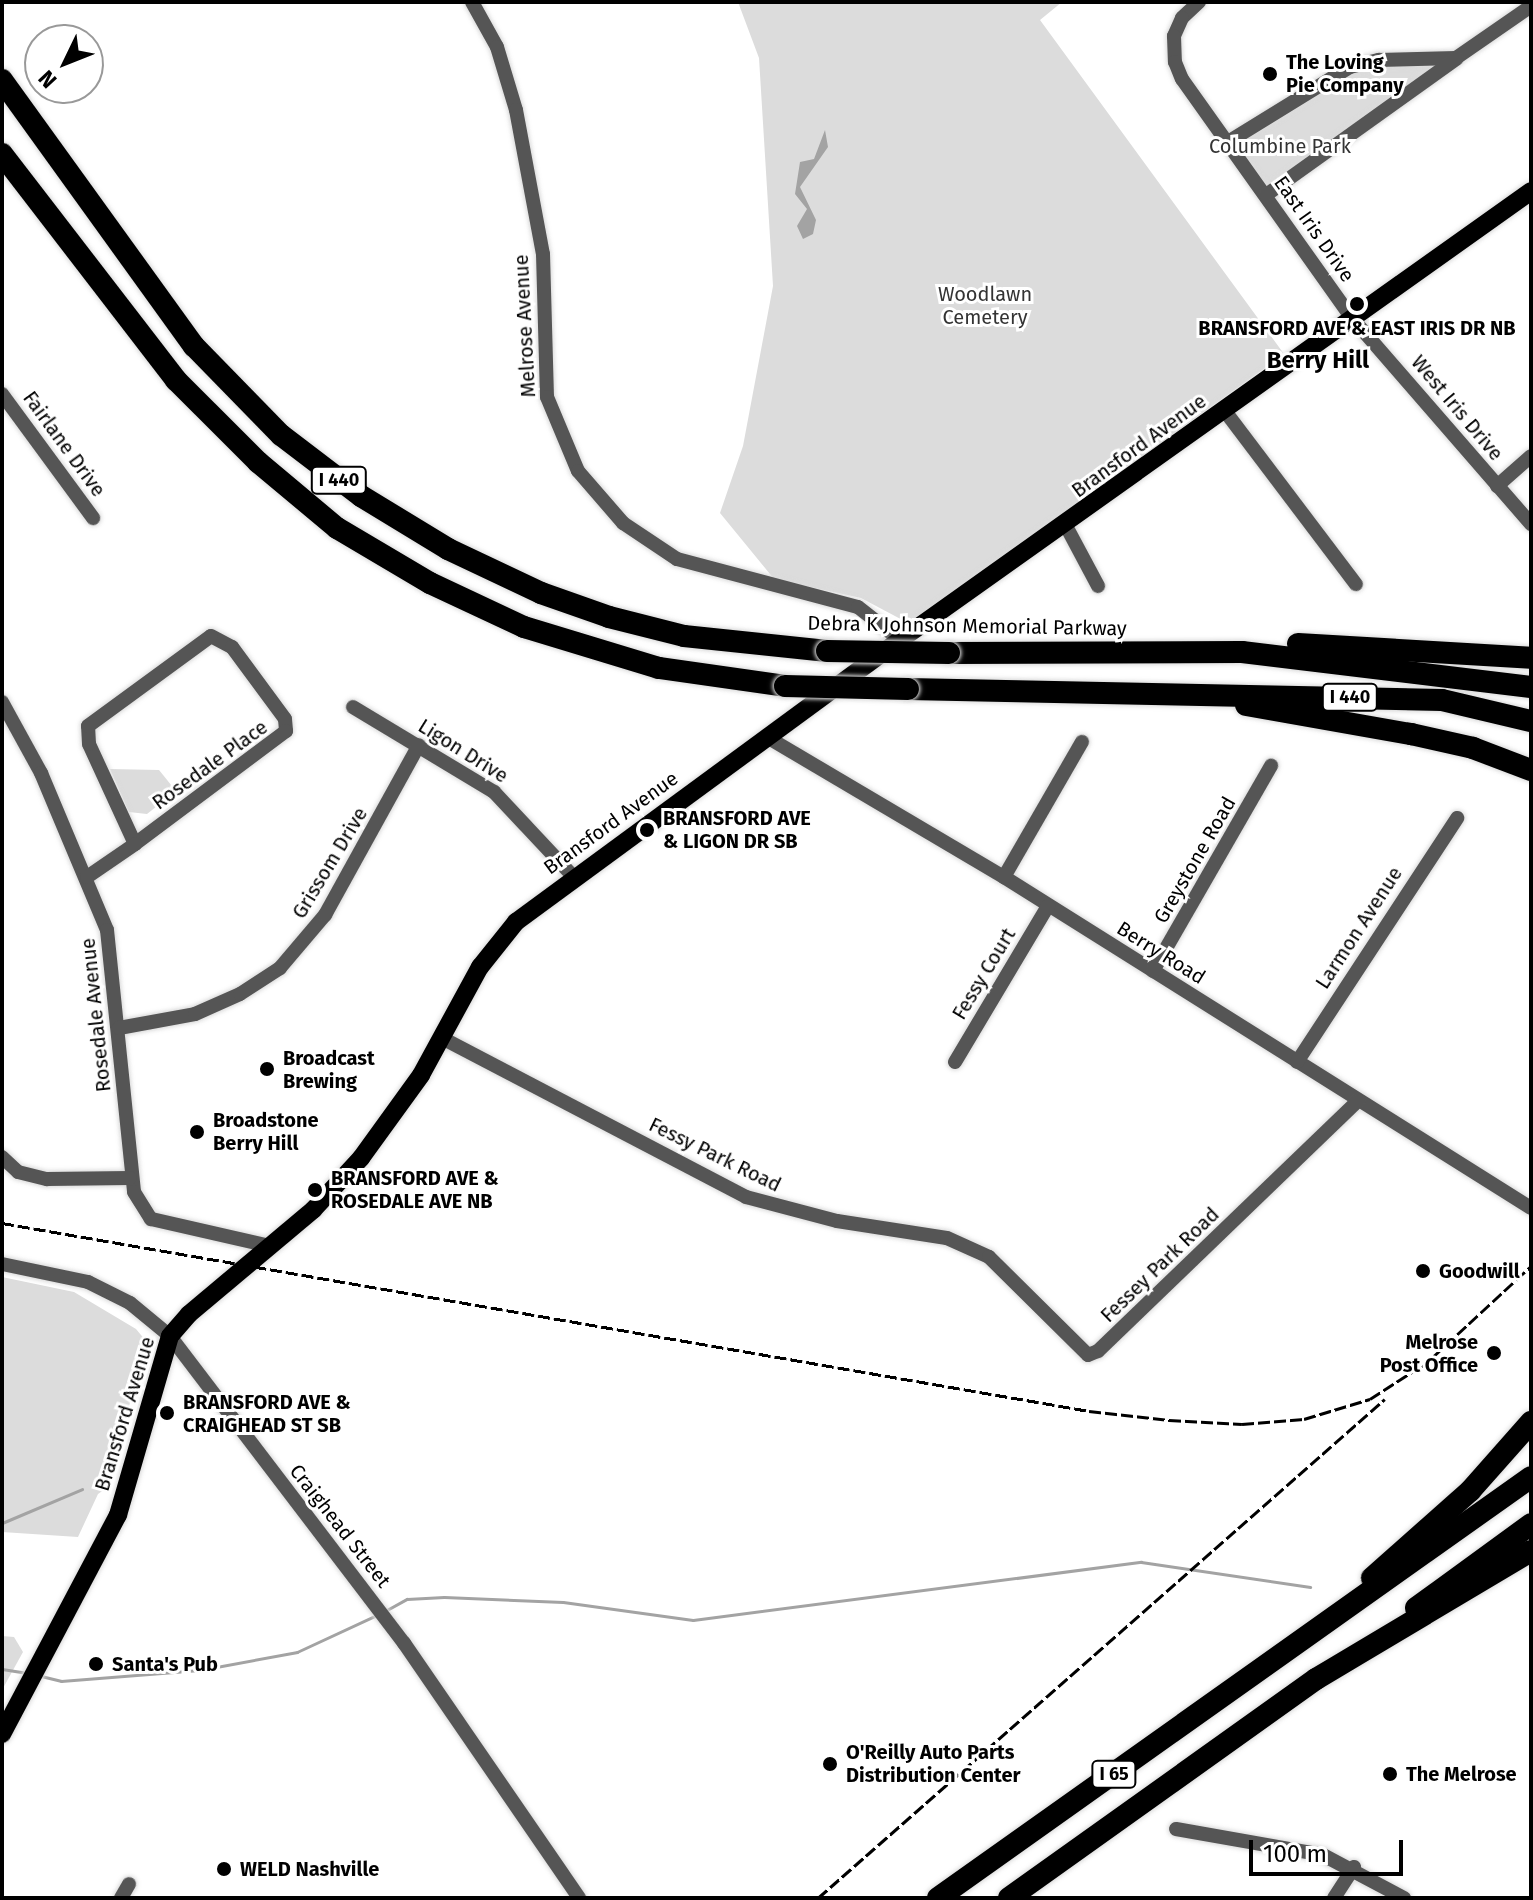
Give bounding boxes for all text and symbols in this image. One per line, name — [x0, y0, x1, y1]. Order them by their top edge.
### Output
north arrow — [24, 24, 104, 104]
place label: The Loving Pie Company — [1286, 50, 1404, 97]
text: N — [33, 65, 62, 94]
marker: The Loving Pie Company — [1261, 65, 1279, 83]
park label: Columbine Park — [1209, 134, 1351, 158]
street label: East Iris Drive — [1269, 171, 1359, 287]
street label: Melrose Avenue — [509, 254, 541, 398]
park label: Woodlawn Cemetery — [938, 282, 1032, 329]
marker: BRANSFORD AVE & EAST IRIS DR NB — [1348, 295, 1366, 313]
place label: BRANSFORD AVE & EAST IRIS DR NB — [1198, 316, 1516, 340]
district label: Berry Hill — [1267, 347, 1369, 375]
street label: West Iris Drive — [1406, 351, 1508, 465]
street label: Fairlane Drive — [18, 387, 110, 501]
street label: Bransford Avenue — [1067, 389, 1211, 503]
road number: I 440 — [309, 466, 369, 494]
street label: Debra K Johnson Memorial Parkway — [807, 611, 1127, 641]
road number: I 440 — [1320, 683, 1380, 711]
street label: Ligon Drive — [414, 714, 512, 788]
street label: Rosedale Place — [148, 715, 272, 815]
street label: Bransford Avenue — [539, 766, 683, 880]
street label: Greystone Road — [1149, 792, 1241, 928]
street label: Grissom Drive — [287, 803, 373, 923]
place label: BRANSFORD AVE & LIGON DR SB — [663, 806, 811, 853]
marker: BRANSFORD AVE & LIGON DR SB — [638, 821, 656, 839]
street label: Larmon Avenue — [1311, 863, 1407, 993]
street label: Berry Road — [1112, 916, 1210, 990]
street label: Fessy Court — [947, 924, 1021, 1024]
street label: Rosedale Avenue — [76, 937, 116, 1093]
place label: Broadcast Brewing — [283, 1046, 375, 1093]
marker: Broadcast Brewing — [258, 1060, 276, 1078]
place label: Broadstone Berry Hill — [213, 1108, 318, 1155]
street label: Fessy Park Road — [645, 1113, 785, 1197]
marker: Broadstone Berry Hill — [188, 1123, 206, 1141]
place label: BRANSFORD AVE & ROSEDALE AVE NB — [331, 1166, 499, 1213]
marker: BRANSFORD AVE & ROSEDALE AVE NB — [306, 1181, 324, 1199]
street label: Fessey Park Road — [1096, 1202, 1224, 1328]
place label: Goodwill — [1439, 1259, 1520, 1283]
marker: Goodwill — [1414, 1262, 1432, 1280]
place label: Melrose Post Office — [1380, 1330, 1478, 1377]
street label: Bransford Avenue — [90, 1334, 160, 1494]
marker: Melrose Post Office — [1485, 1344, 1503, 1362]
place label: BRANSFORD AVE & CRAIGHEAD ST SB — [183, 1390, 351, 1437]
marker: BRANSFORD AVE & CRAIGHEAD ST SB — [158, 1404, 176, 1422]
street label: Craighead Street — [284, 1460, 396, 1592]
place label: Santa's Pub — [112, 1652, 218, 1676]
marker: Santa's Pub — [87, 1655, 105, 1673]
place label: O'Reilly Auto Parts Distribution Center — [846, 1740, 1020, 1787]
marker: O'Reilly Auto Parts Distribution Center — [821, 1755, 839, 1773]
road number: I 65 — [1090, 1760, 1138, 1788]
place label: The Melrose — [1406, 1762, 1517, 1786]
marker: The Melrose — [1381, 1765, 1399, 1783]
scale bar — [1253, 1824, 1407, 1874]
text: 100 m — [1263, 1840, 1327, 1868]
place label: WELD Nashville — [240, 1857, 379, 1881]
marker: WELD Nashville — [215, 1860, 233, 1878]

